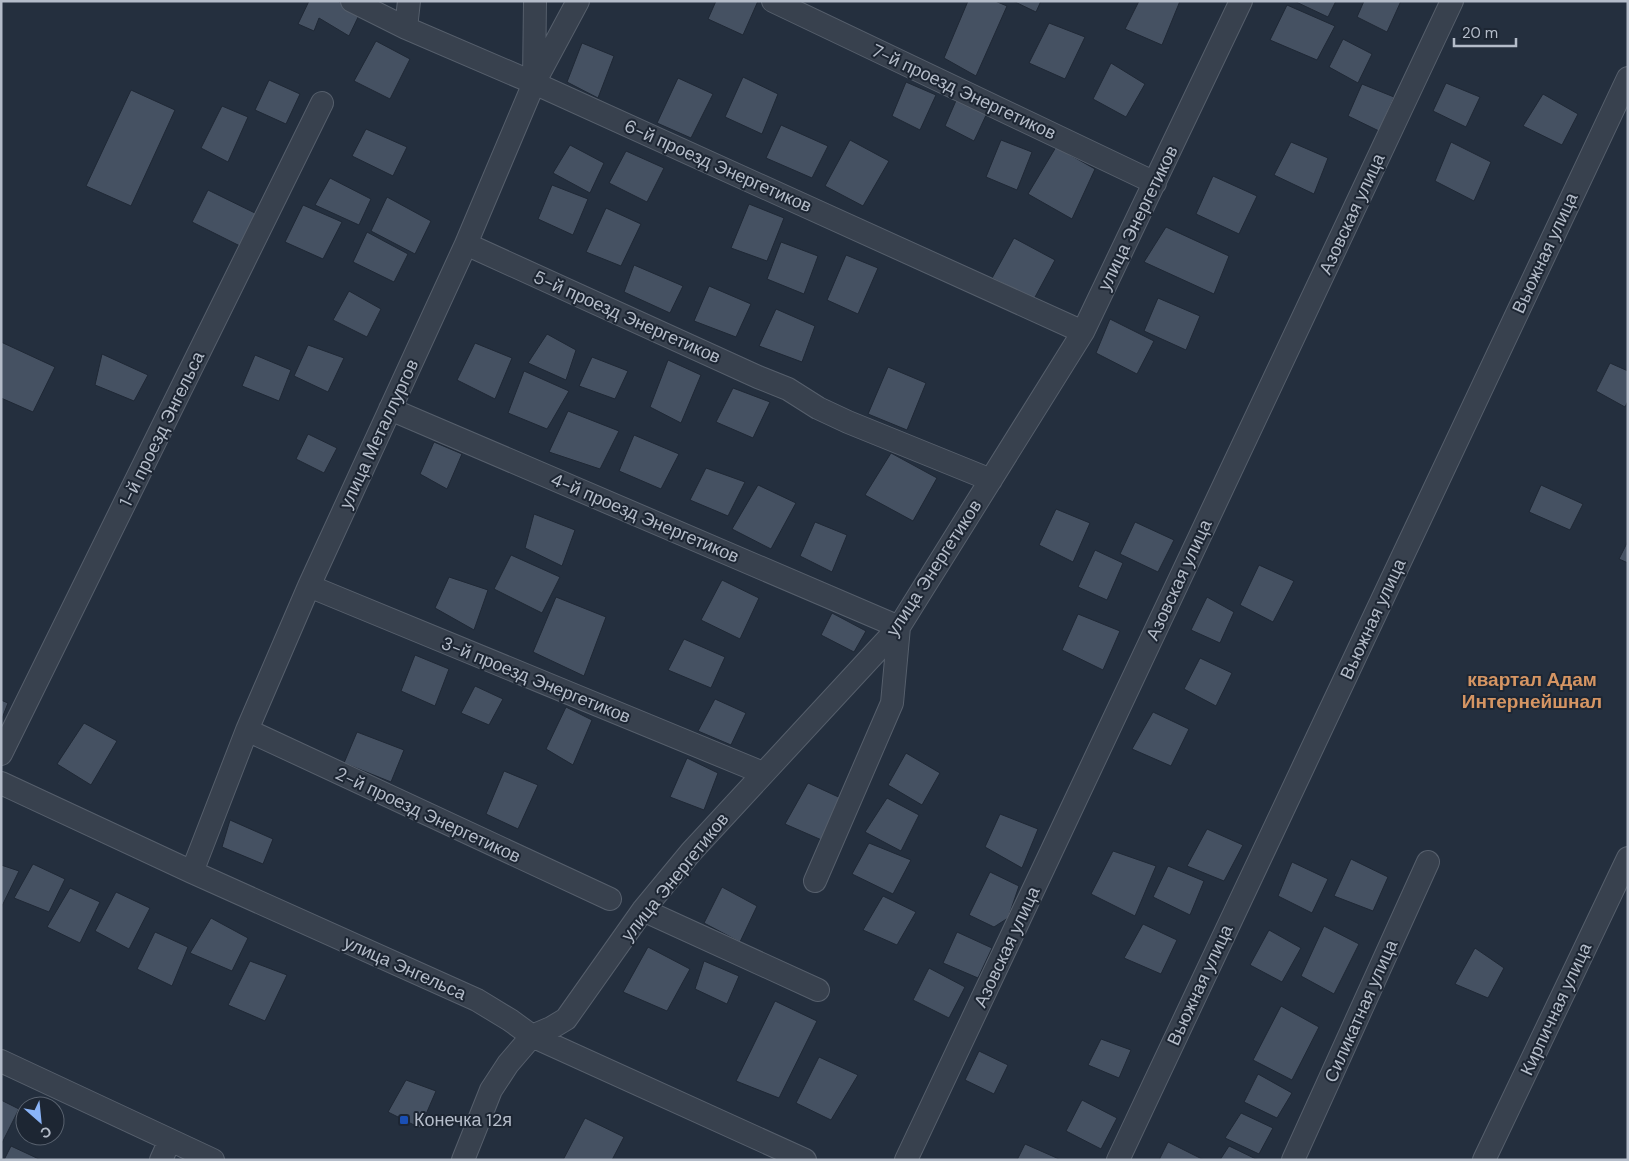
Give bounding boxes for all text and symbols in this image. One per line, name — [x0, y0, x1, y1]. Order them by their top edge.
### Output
scale bar — [1454, 15, 1516, 47]
text: 20 m — [1462, 23, 1498, 43]
street label: 7-й проезд Энергетиков — [868, 39, 1060, 145]
street label: 6-й проезд Энергетиков — [620, 114, 816, 218]
street label: улица Энергетиков — [1092, 141, 1184, 295]
street label: Азовская улица — [1313, 149, 1391, 278]
street label: Вьюжная улица — [1507, 188, 1584, 317]
street label: 5-й проезд Энергетиков — [530, 265, 724, 369]
street label: 1-й проезд Энгельса — [114, 346, 210, 511]
street label: улица Металлургов — [334, 355, 424, 513]
street label: 4-й проезд Энергетиков — [547, 467, 743, 569]
street label: улица Энергетиков — [881, 495, 987, 641]
street label: Азовская улица — [1140, 515, 1218, 644]
street label: Вьюжная улица — [1335, 554, 1412, 683]
street label: 3-й проезд Энергетиков — [438, 631, 634, 729]
district label: квартал Адам Интернейшнал — [1462, 667, 1602, 714]
street label: 2-й проезд Энергетиков — [331, 761, 525, 869]
street label: улица Энергетиков — [616, 808, 734, 946]
street label: Азовская улица — [968, 882, 1046, 1011]
street label: Вьюжная улица — [1162, 920, 1239, 1049]
street label: улица Энгельса — [340, 930, 471, 1006]
street label: Силикатная улица — [1319, 935, 1404, 1086]
street label: Кирпичная улица — [1515, 938, 1598, 1079]
north arrow — [15, 1096, 65, 1146]
place label: Конечка 12я — [414, 1108, 512, 1132]
marker: Конечка 12я — [398, 1114, 410, 1126]
text: С — [37, 1122, 54, 1143]

